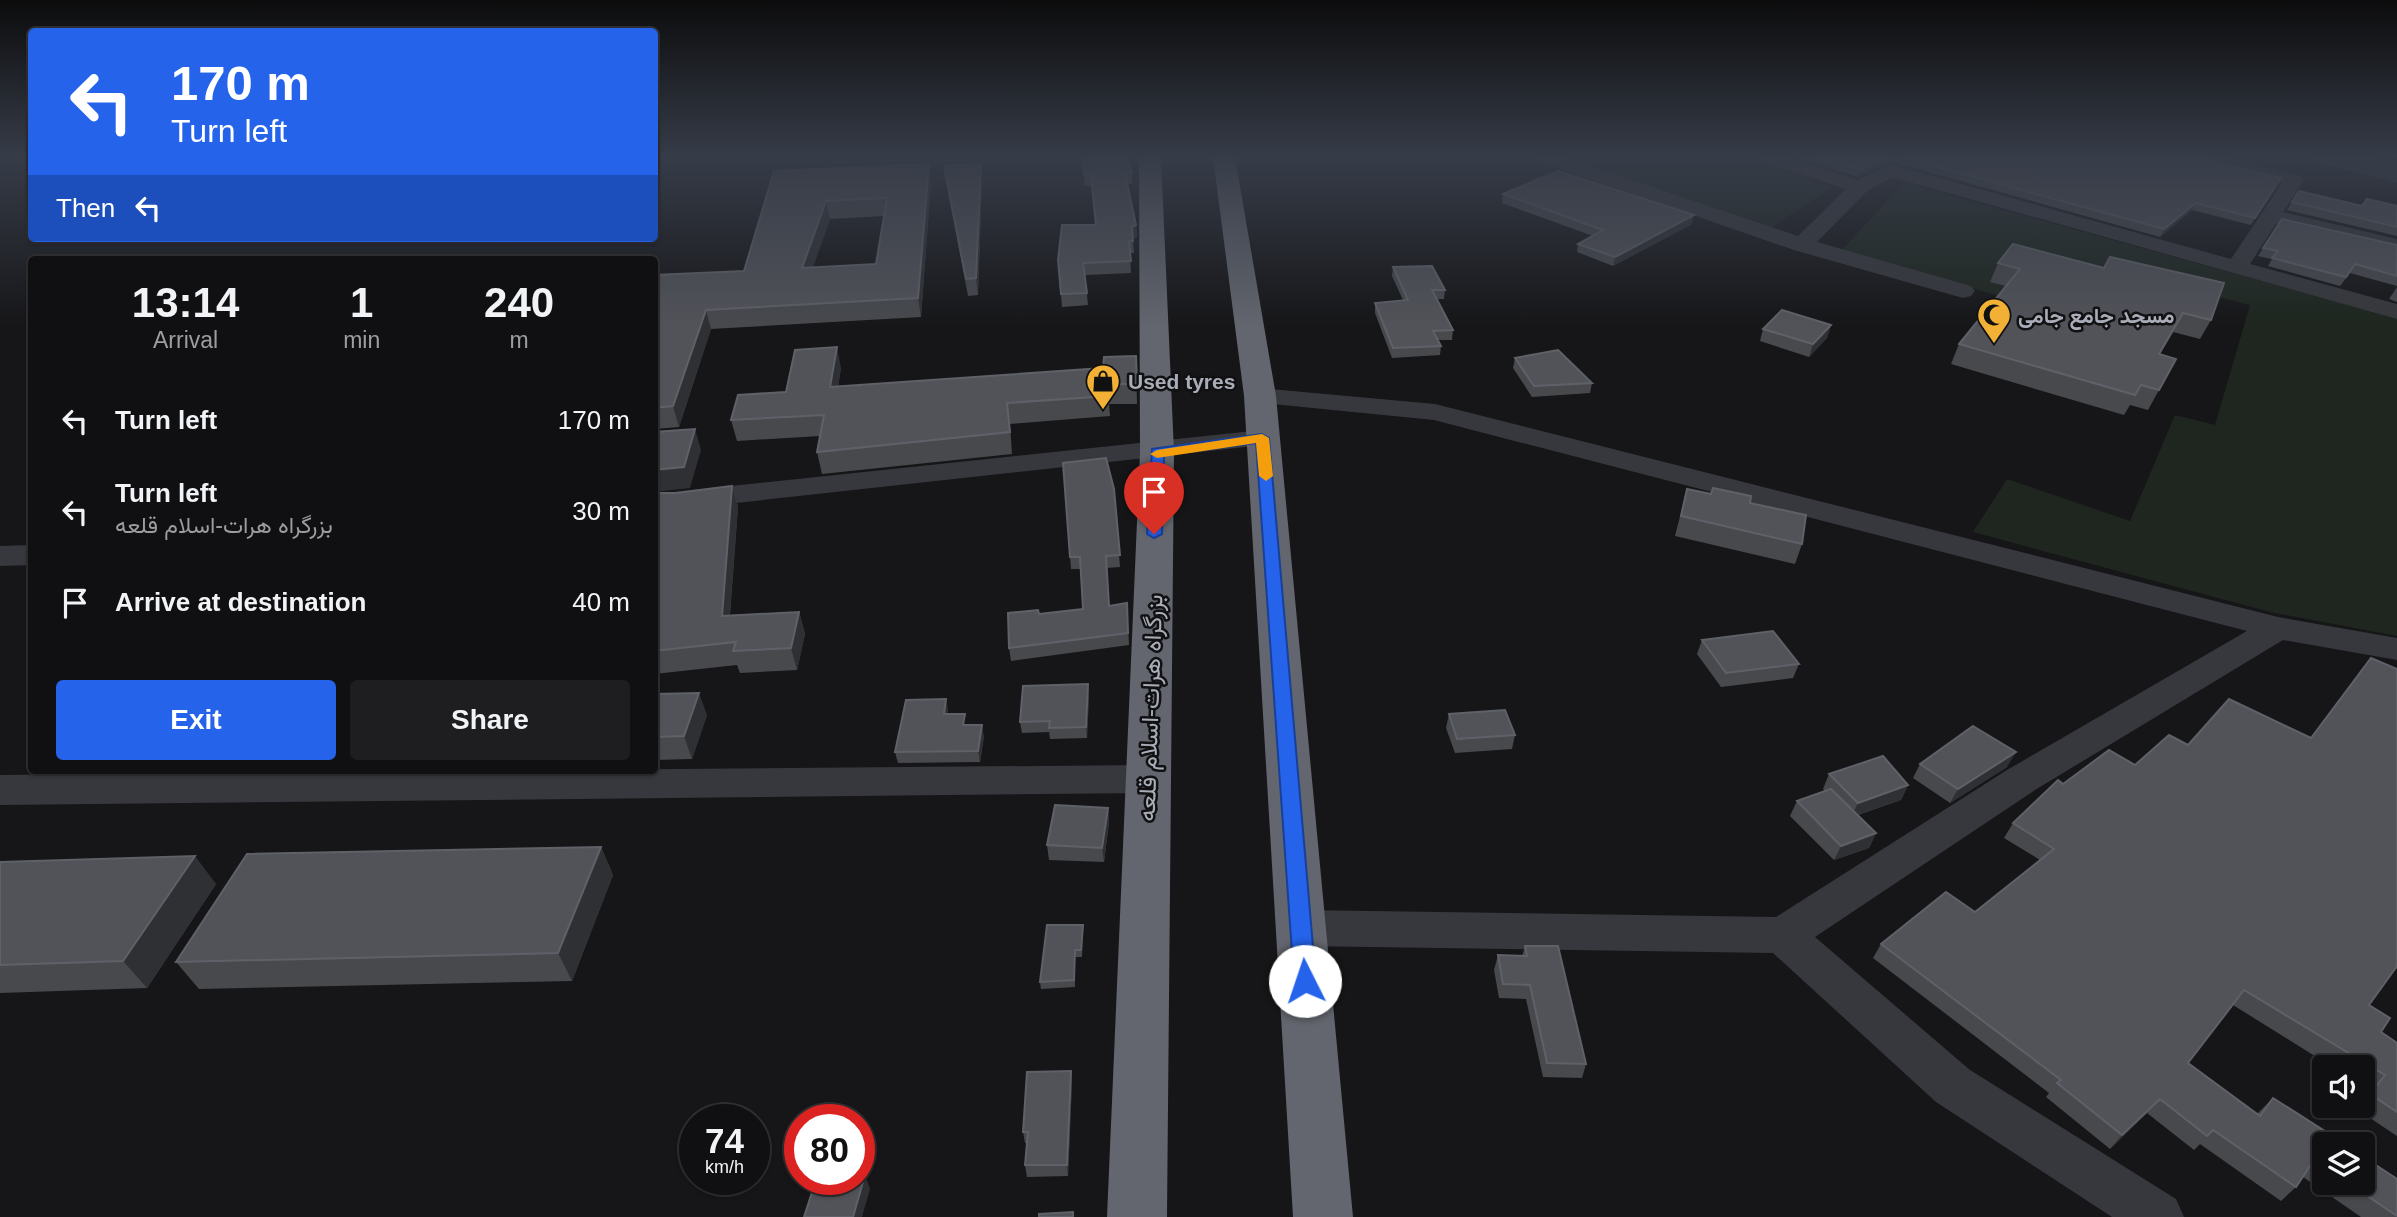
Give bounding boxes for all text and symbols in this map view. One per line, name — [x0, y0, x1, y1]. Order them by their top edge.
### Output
icon: left — [56, 56, 147, 147]
text: 170 m — [171, 56, 310, 110]
text: Turn left — [171, 113, 287, 149]
icon: left — [129, 189, 167, 227]
text: Then — [56, 193, 115, 223]
text: 13:14 — [132, 279, 239, 326]
text: 1 — [350, 279, 373, 326]
text: 240 — [484, 279, 554, 326]
mosque icon: مسجد جامع جامی — [1975, 296, 2013, 345]
place label: مسجد جامع جامی — [2018, 304, 2174, 330]
text: Arrival — [153, 327, 218, 353]
text: min — [343, 327, 380, 353]
text: m — [510, 327, 529, 353]
shop icon: Used tyres — [1084, 362, 1122, 411]
place label: Used tyres — [1128, 370, 1235, 393]
icon: left — [56, 402, 94, 440]
text: Turn left — [115, 405, 217, 435]
text: 170 m — [558, 405, 630, 435]
pin — [1124, 462, 1184, 534]
icon: arrive — [1135, 473, 1173, 511]
text: Turn left — [115, 478, 217, 508]
icon: left — [56, 493, 94, 531]
text: 30 m — [572, 496, 630, 526]
text: بزرگراه هرات-اسلام قلعه — [115, 512, 333, 538]
icon: arrive — [56, 584, 94, 622]
text: Arrive at destination — [115, 587, 366, 617]
text: 40 m — [572, 587, 630, 617]
street label: بزرگراه هرات-اسلام قلعه — [1133, 594, 1170, 822]
button: Exit — [56, 680, 336, 760]
button: Share — [350, 680, 630, 760]
position arrow — [1268, 944, 1342, 1018]
map controls — [2312, 1055, 2375, 1195]
button: sound — [2312, 1055, 2375, 1118]
speed limit sign: 80 — [784, 1104, 875, 1195]
text: 74 — [705, 1121, 744, 1160]
button: layers — [2312, 1132, 2375, 1195]
text: km/h — [705, 1157, 744, 1177]

